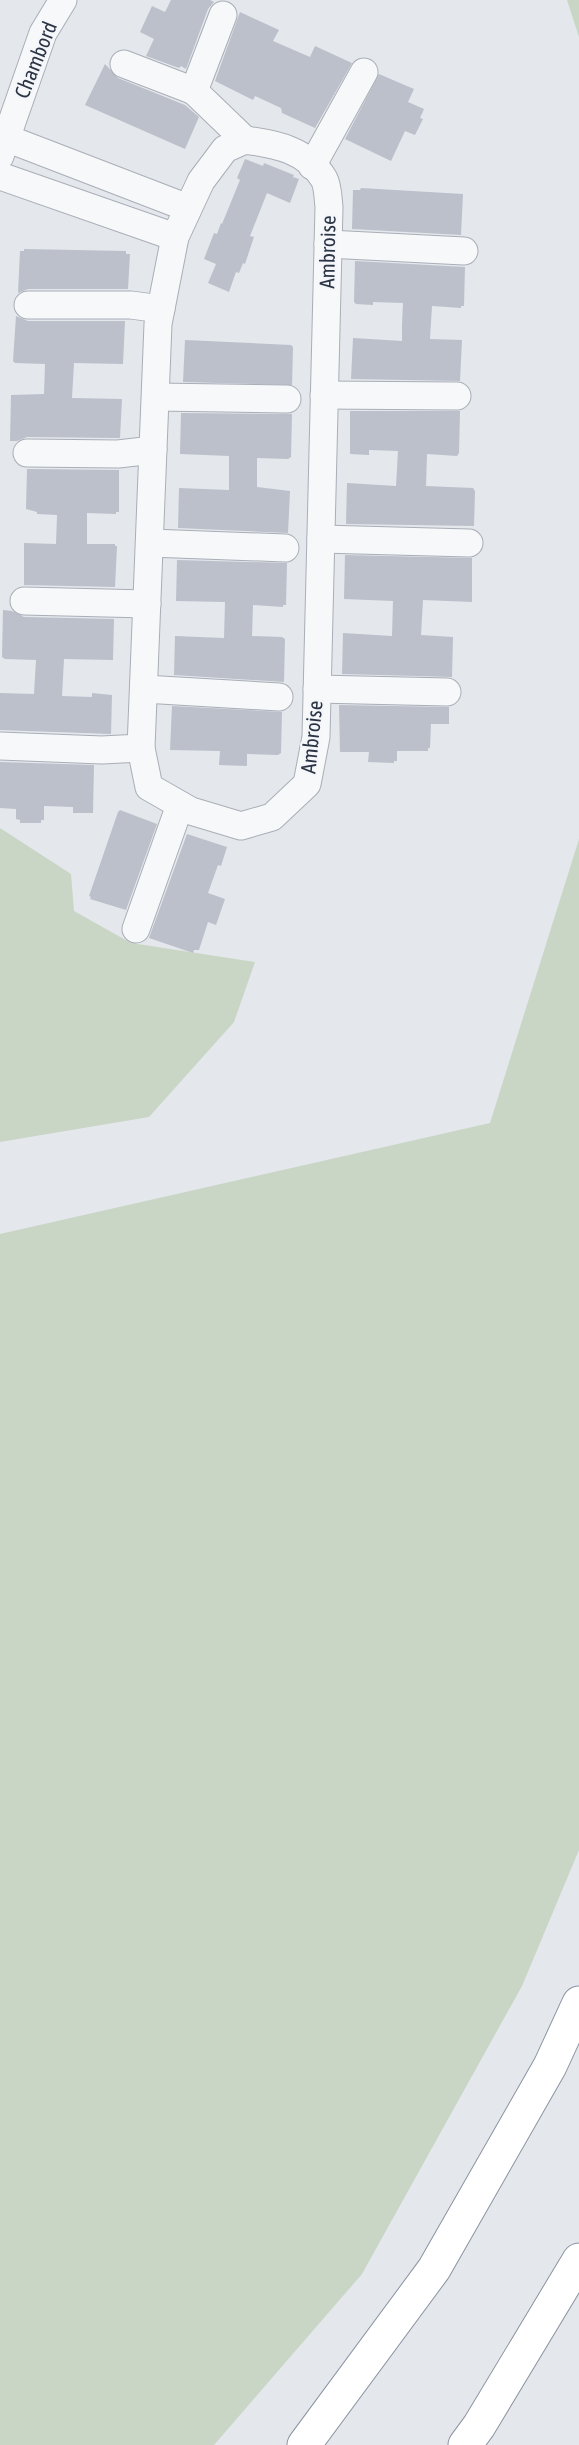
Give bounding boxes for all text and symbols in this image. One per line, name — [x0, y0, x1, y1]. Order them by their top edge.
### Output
street label: Chambord — [9, 18, 61, 101]
street label: Ambroise — [314, 215, 340, 289]
street label: Ambroise — [295, 699, 327, 775]

